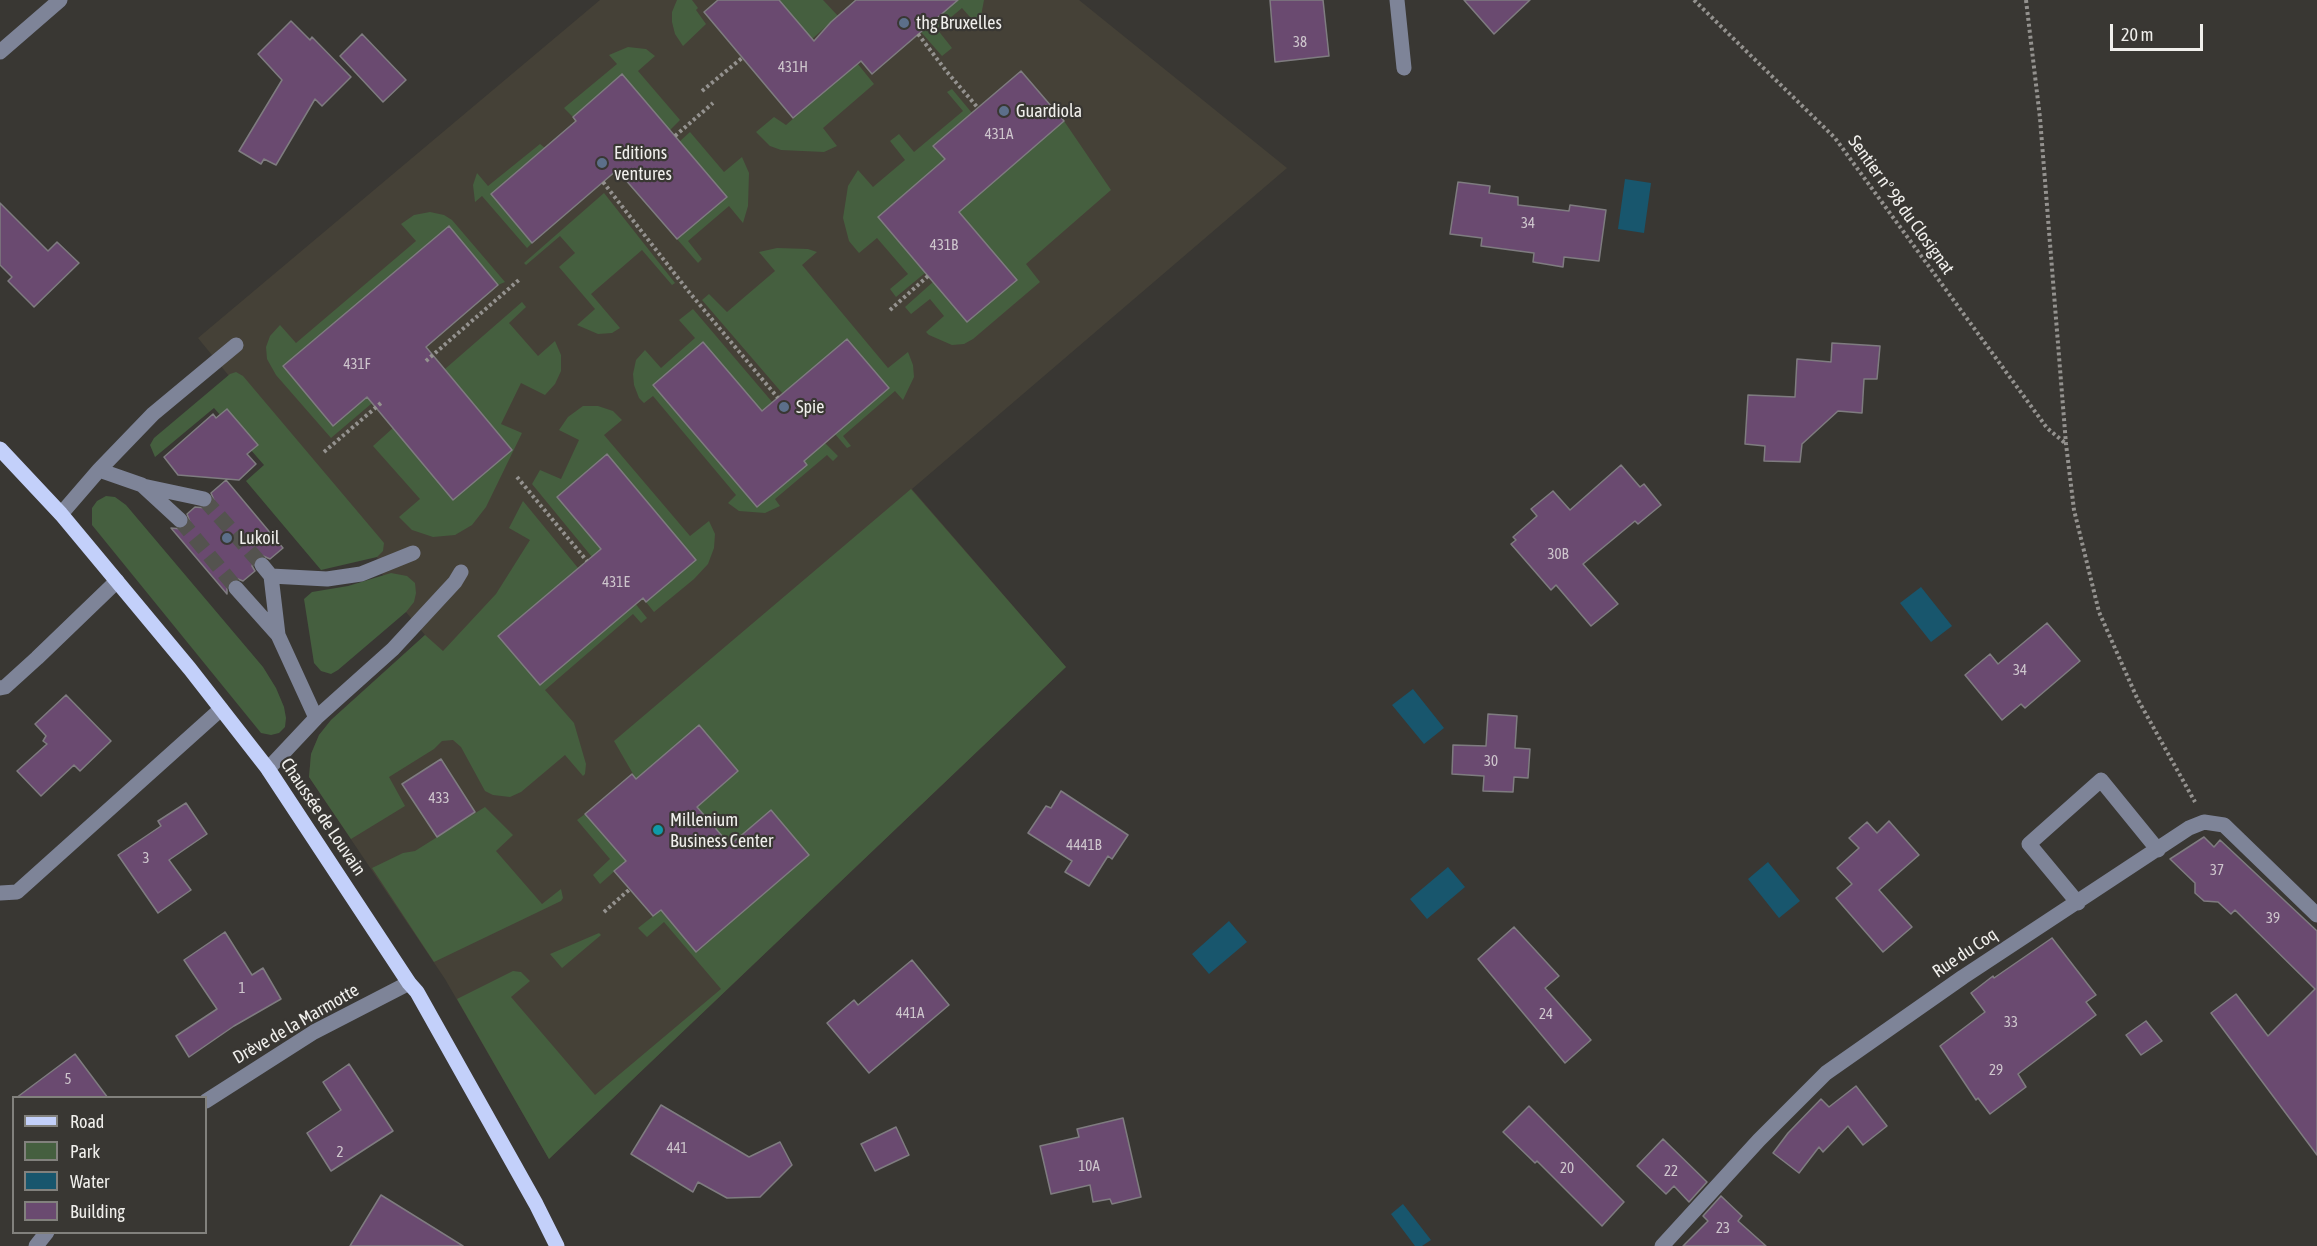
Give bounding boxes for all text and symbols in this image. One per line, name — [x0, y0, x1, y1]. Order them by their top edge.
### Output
place label: thg Bruxelles — [916, 12, 1002, 34]
scale bar — [2113, 12, 2206, 50]
marker: thg Bruxelles — [897, 16, 911, 30]
text: 20 m — [2121, 24, 2153, 45]
house number: 38 — [1293, 33, 1307, 51]
house number: 431H — [778, 58, 808, 76]
place label: Guardiola — [1016, 100, 1082, 122]
marker: Guardiola — [997, 104, 1011, 118]
house number: 431A — [985, 125, 1013, 143]
street label: Sentier n° 98 du Closignat — [1843, 131, 1959, 279]
place label: Editions ventures — [614, 142, 672, 184]
marker: Editions ventures — [595, 156, 609, 170]
house number: 34 — [1521, 214, 1535, 232]
house number: 431B — [930, 236, 958, 254]
house number: 431F — [343, 355, 371, 373]
place label: Spie — [796, 396, 824, 418]
marker: Spie — [777, 400, 791, 414]
place label: Lukoil — [239, 527, 280, 549]
marker: Lukoil — [220, 531, 234, 545]
house number: 30B — [1547, 545, 1569, 563]
house number: 431E — [602, 573, 630, 591]
house number: 34 — [2013, 661, 2027, 679]
house number: 30 — [1484, 752, 1498, 770]
street label: Chaussée de Louvain — [276, 754, 370, 880]
house number: 433 — [428, 789, 450, 807]
place label: Millenium Business Center — [670, 809, 773, 852]
marker: Millenium Business Center — [651, 823, 665, 837]
house number: 4441B — [1066, 836, 1102, 854]
house number: 3 — [142, 849, 150, 867]
house number: 37 — [2210, 861, 2224, 879]
house number: 39 — [2266, 909, 2280, 927]
street label: Rue du Coq — [1929, 924, 2001, 982]
street label: Drève de la Marmotte — [229, 979, 363, 1069]
house number: 1 — [238, 979, 246, 997]
house number: 441A — [896, 1004, 924, 1022]
house number: 24 — [1539, 1005, 1553, 1023]
house number: 33 — [2004, 1013, 2018, 1031]
house number: 29 — [1989, 1061, 2003, 1079]
house number: 5 — [64, 1070, 72, 1088]
legend — [12, 1096, 207, 1234]
text: Road — [70, 1111, 104, 1132]
house number: 441 — [666, 1139, 688, 1157]
text: Park — [70, 1141, 100, 1162]
house number: 2 — [336, 1143, 344, 1161]
house number: 10A — [1078, 1157, 1100, 1175]
house number: 20 — [1560, 1159, 1574, 1177]
house number: 22 — [1664, 1162, 1678, 1180]
text: Water — [70, 1171, 109, 1192]
text: Building — [70, 1201, 125, 1222]
house number: 23 — [1716, 1219, 1730, 1237]

